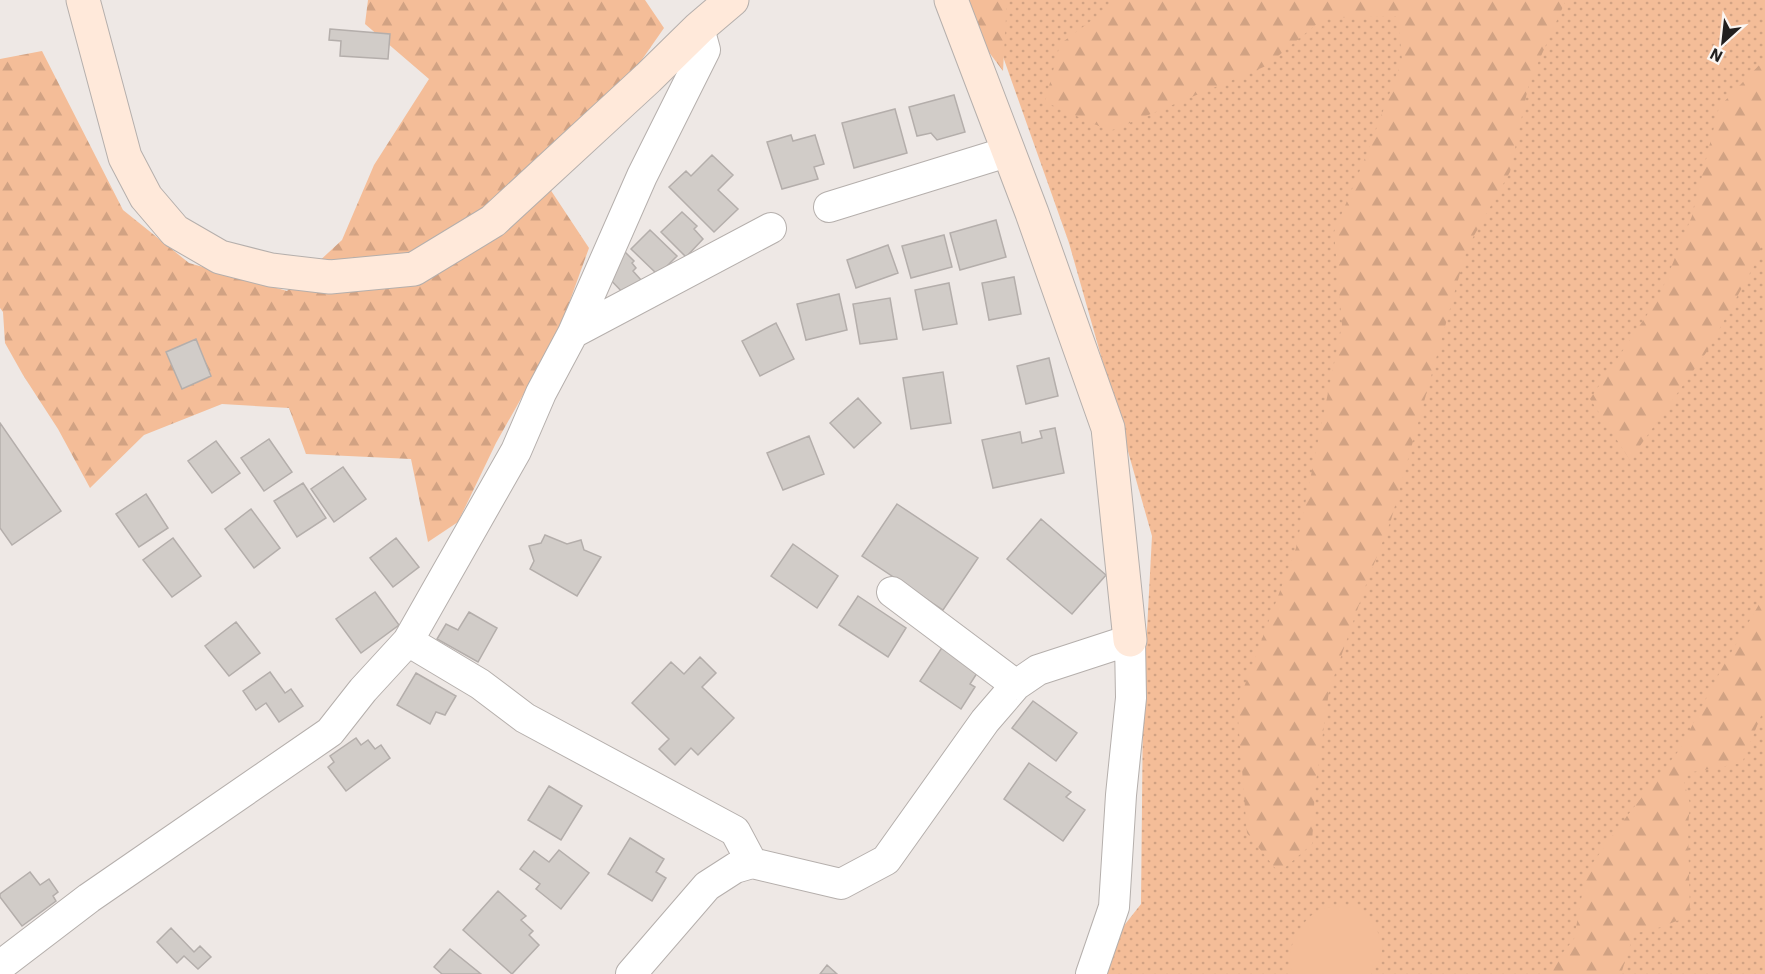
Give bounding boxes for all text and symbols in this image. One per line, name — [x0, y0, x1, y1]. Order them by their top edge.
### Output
north arrow — [1693, 12, 1753, 72]
text: N — [1706, 44, 1726, 67]

